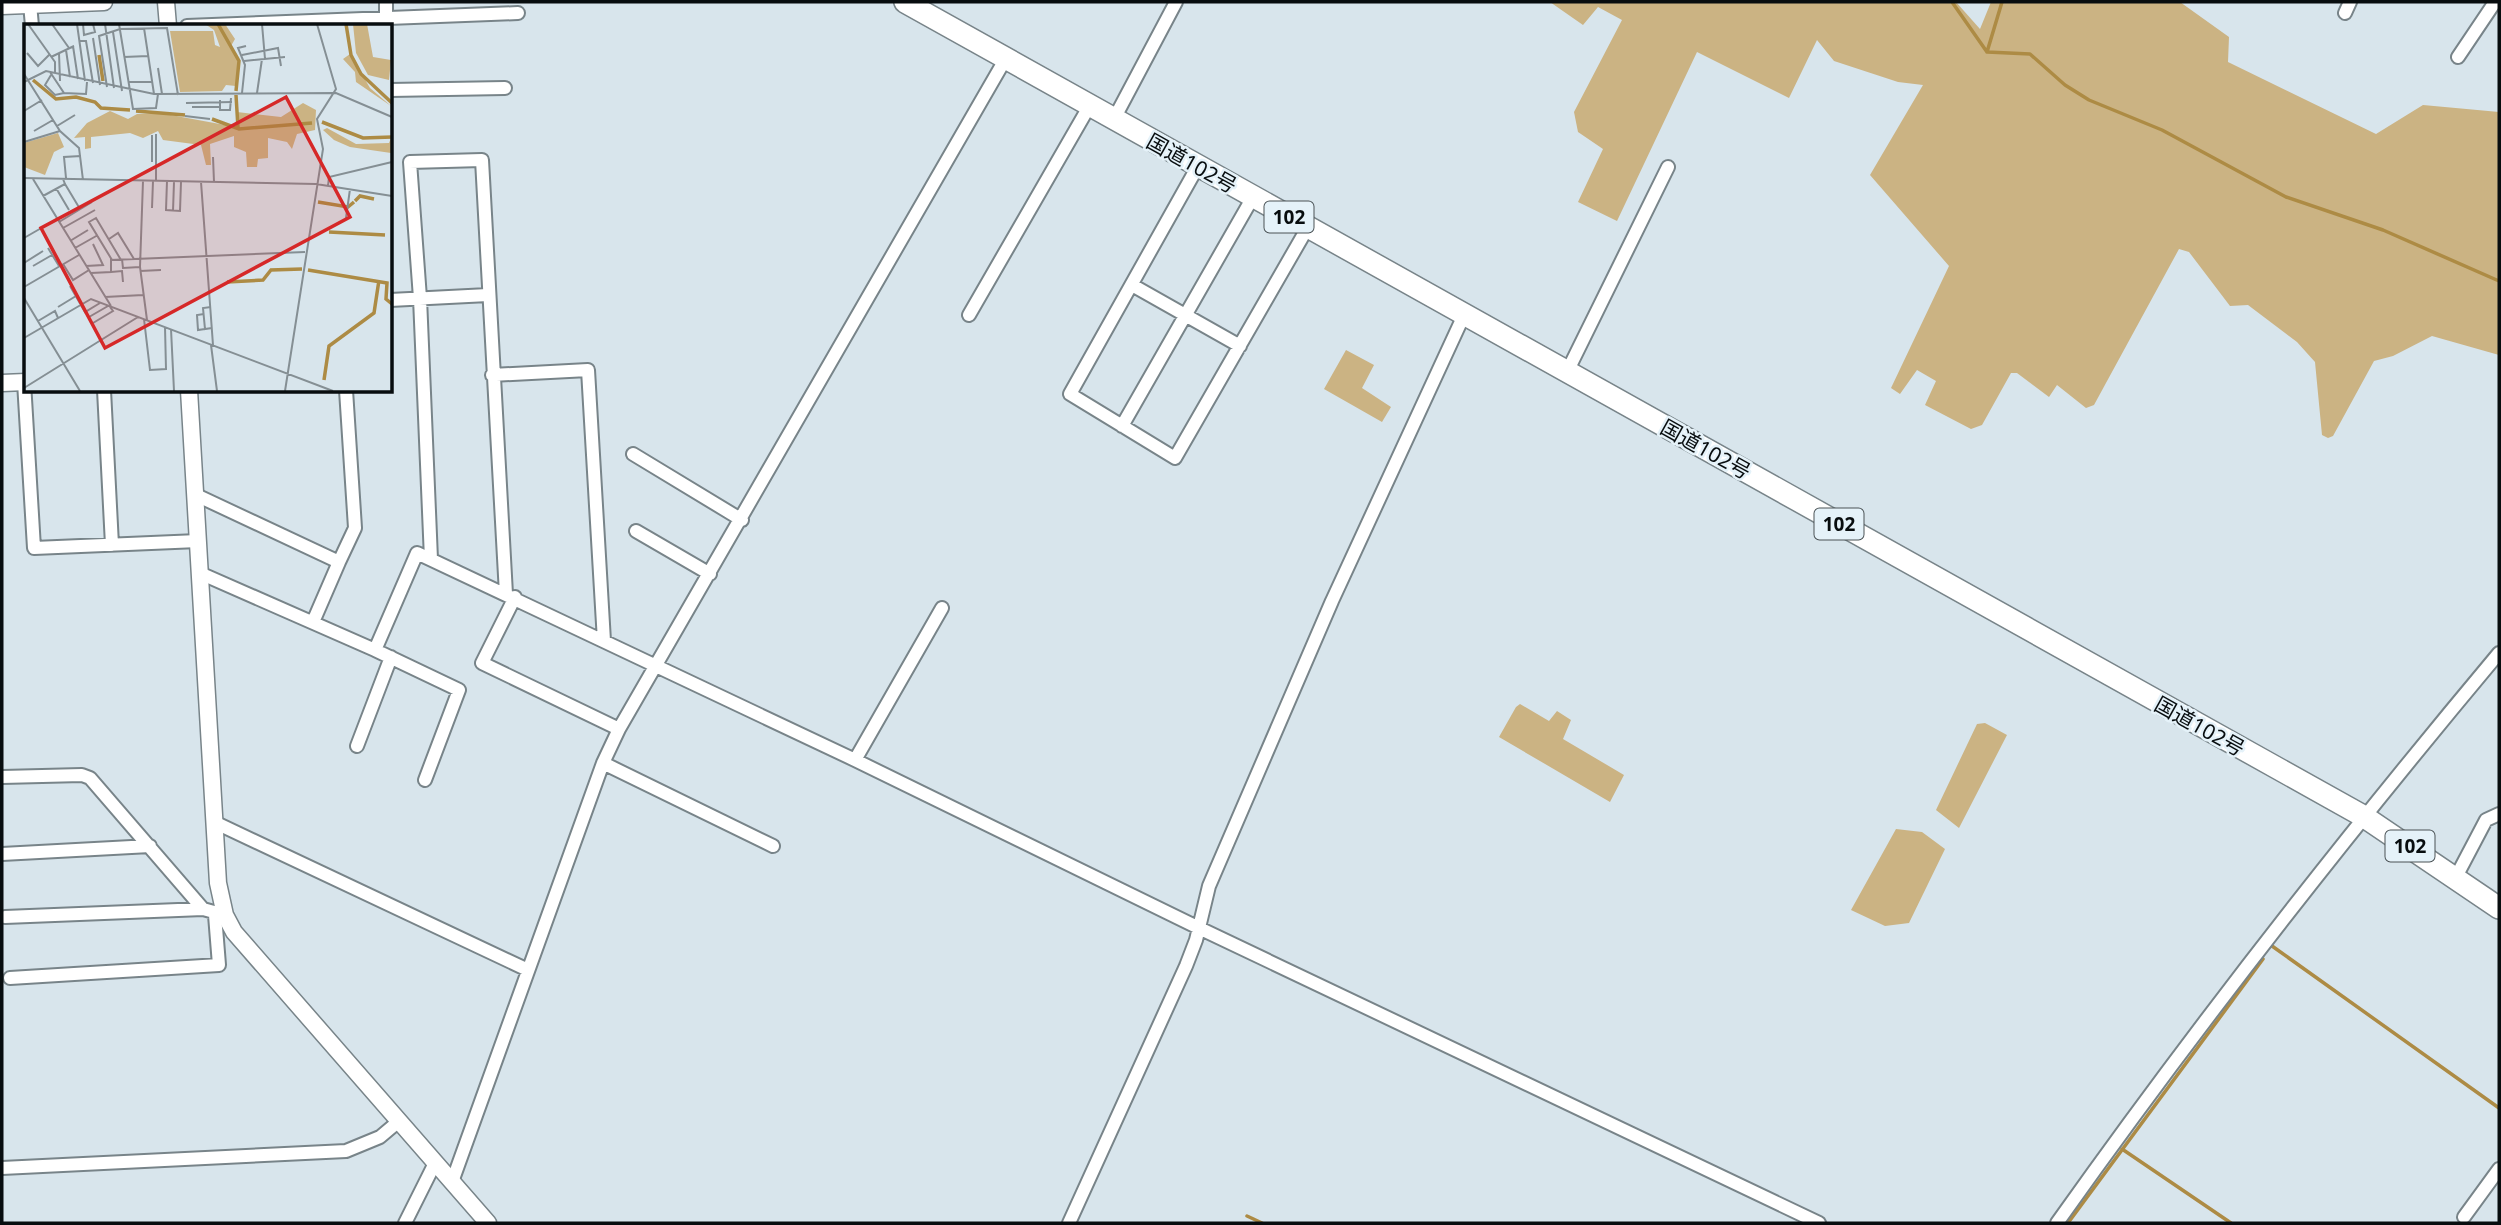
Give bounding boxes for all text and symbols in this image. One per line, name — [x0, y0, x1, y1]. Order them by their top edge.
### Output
inset map — [24, 24, 392, 392]
street label: 国道102号 — [1142, 127, 1242, 199]
road number: 102 — [1264, 202, 1314, 232]
street label: 国道102号 — [1656, 413, 1756, 485]
road number: 102 — [1814, 509, 1864, 540]
street label: 国道102号 — [2150, 690, 2250, 762]
road number: 102 — [2386, 831, 2434, 862]

